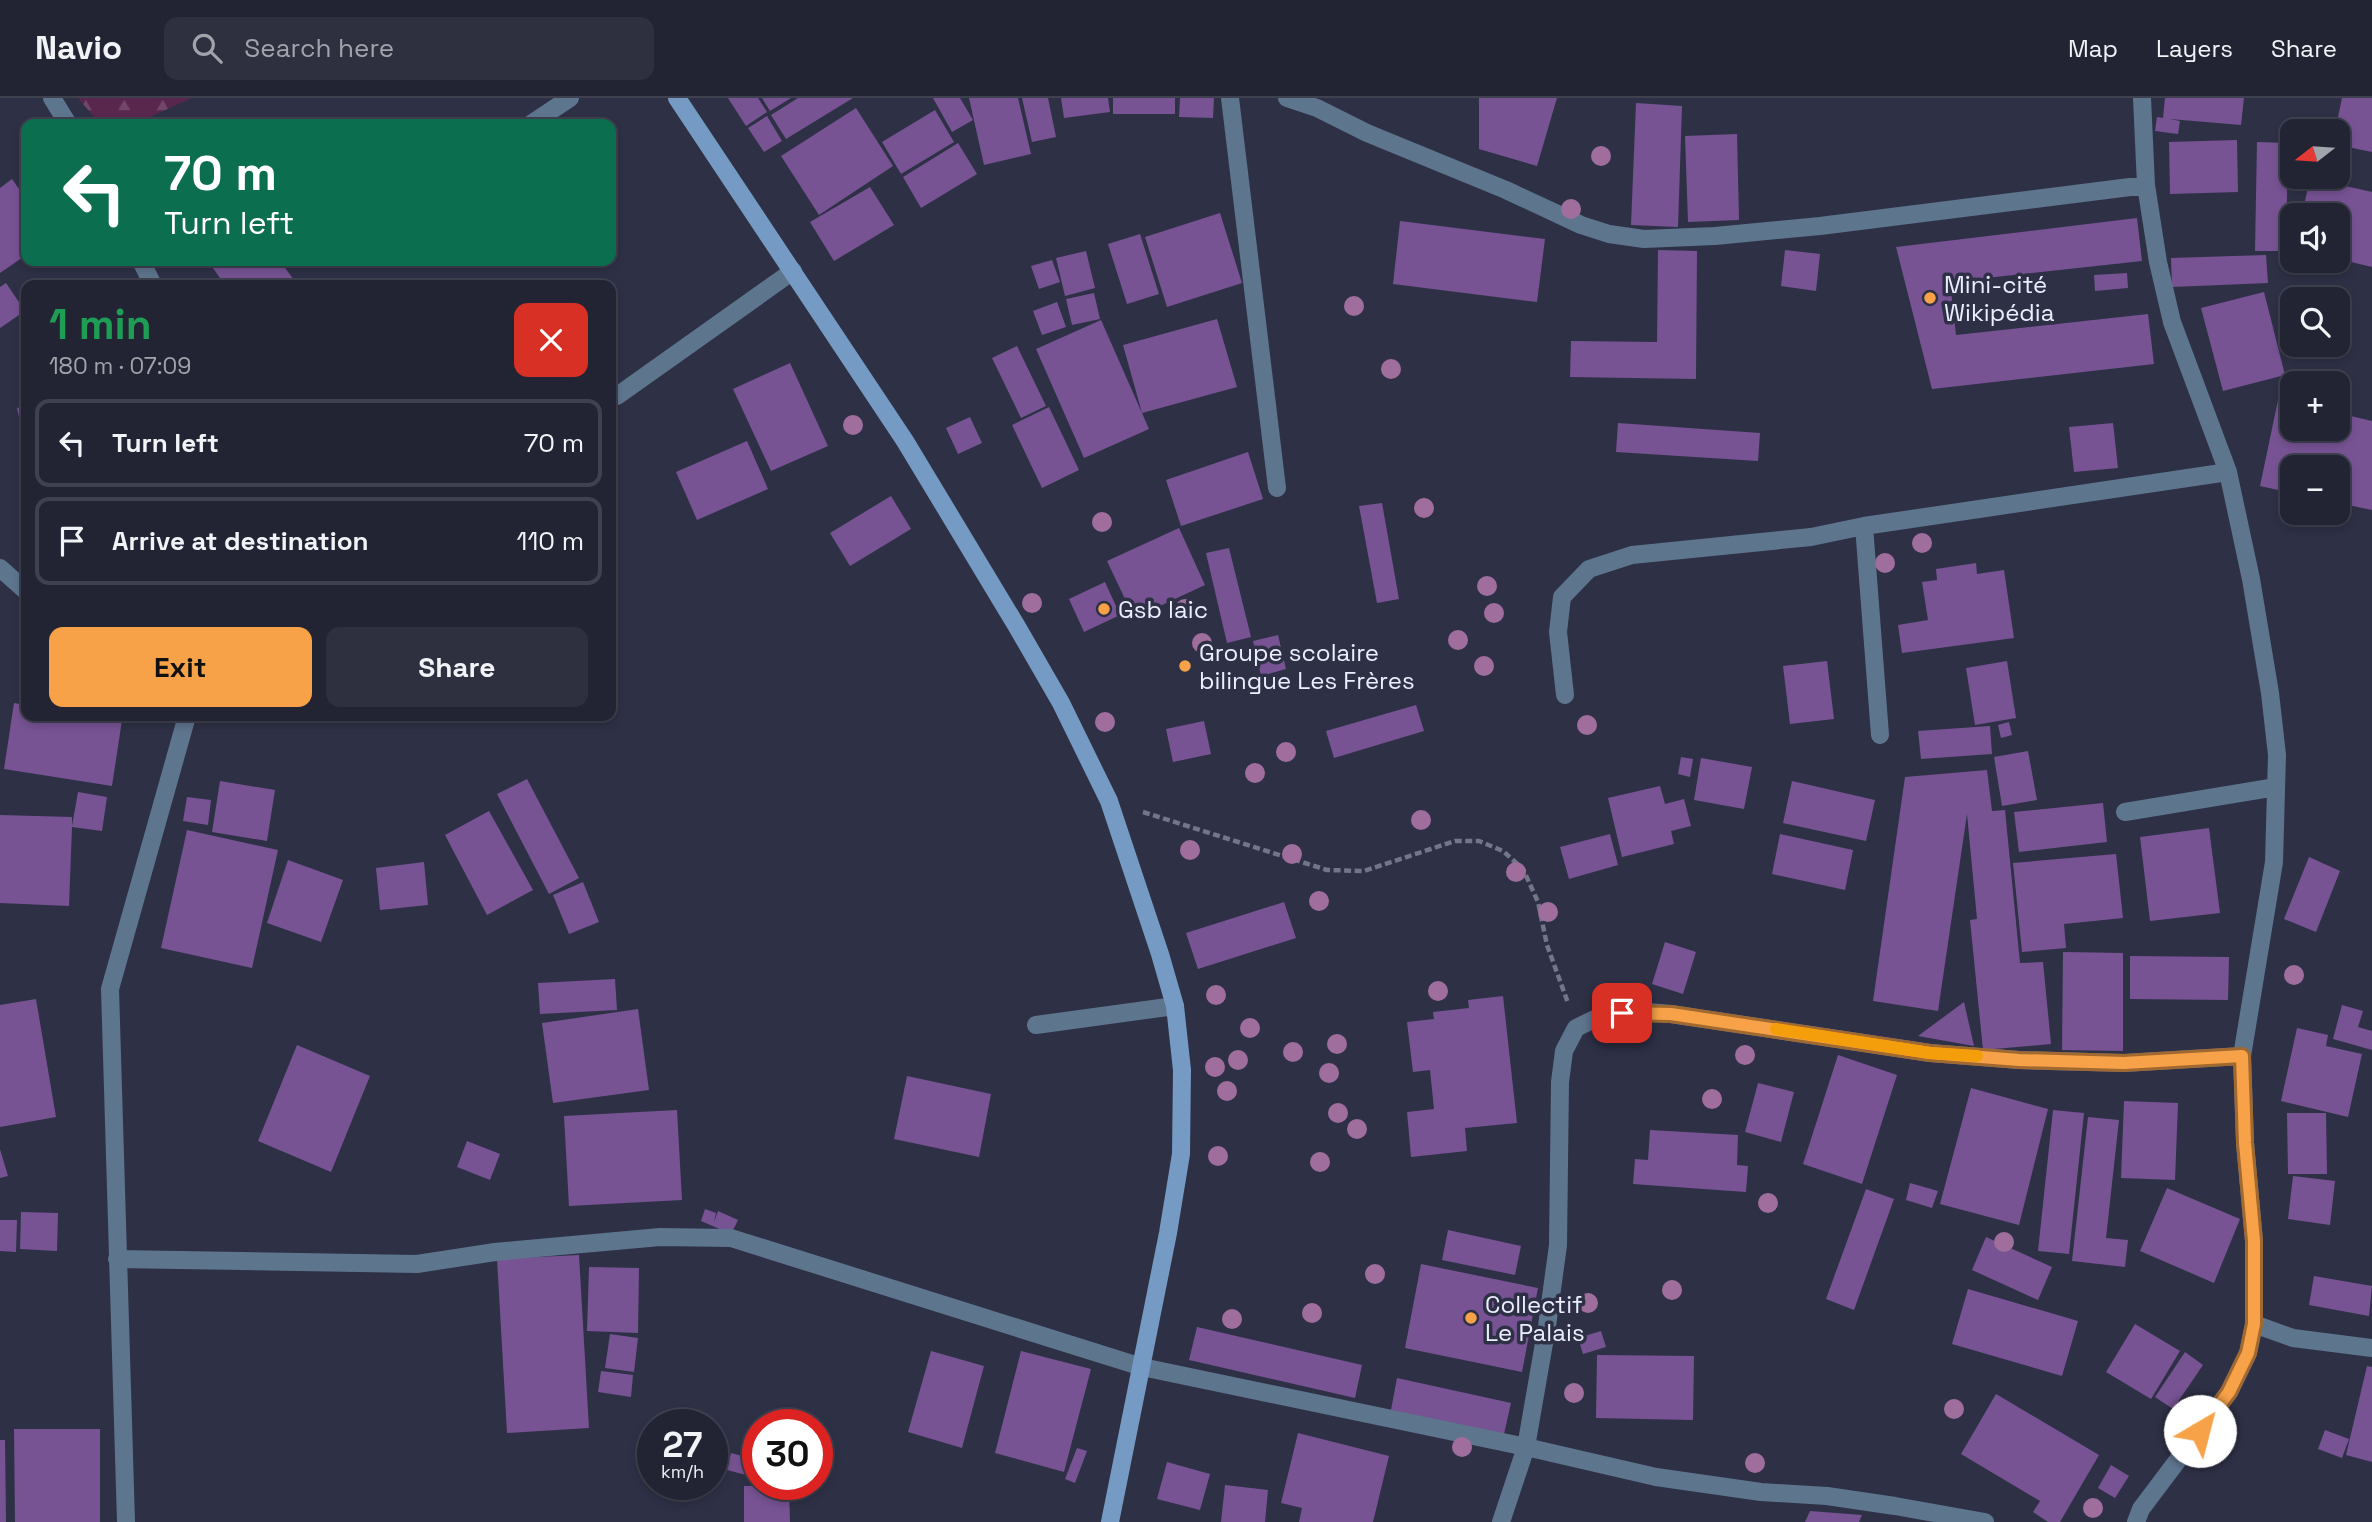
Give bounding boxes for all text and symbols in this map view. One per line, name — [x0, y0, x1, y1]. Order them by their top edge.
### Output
search box — [164, 17, 654, 80]
text: Navio — [35, 27, 122, 69]
icon: search — [188, 29, 226, 67]
text: Search here — [244, 31, 394, 65]
text: Map — [2068, 33, 2118, 64]
text: Layers — [2156, 33, 2233, 64]
text: Share — [2271, 33, 2337, 64]
north arrow — [2280, 119, 2350, 189]
map controls — [2280, 119, 2350, 525]
text: 70 m — [164, 142, 277, 204]
icon: left — [49, 147, 140, 238]
text: Turn left — [164, 203, 294, 243]
button: sound — [2280, 203, 2350, 273]
place label: Mini-cité Wikipédia — [1944, 269, 2055, 328]
button: search — [2280, 287, 2350, 357]
marker: Mini-cité Wikipédia — [1922, 290, 1938, 306]
text: 1 min — [49, 298, 152, 351]
button: close — [514, 303, 588, 377]
text: 180 m · 07:09 — [49, 351, 191, 381]
button: + — [2280, 371, 2350, 441]
icon: left — [53, 424, 91, 462]
text: Turn left — [112, 426, 219, 460]
text: 70 m — [524, 426, 584, 460]
button: − — [2280, 455, 2350, 525]
icon: arrive — [53, 522, 91, 560]
text: Arrive at destination — [112, 524, 369, 558]
text: 110 m — [517, 524, 584, 558]
place label: Gsb laic — [1118, 594, 1208, 625]
marker: Gsb laic — [1096, 601, 1112, 617]
button: Exit — [49, 627, 312, 707]
button: Share — [326, 627, 588, 707]
place label: Groupe scolaire bilingue Les Frères — [1199, 637, 1415, 696]
marker: Groupe scolaire bilingue Les Frères — [1177, 658, 1193, 674]
pin — [1592, 983, 1652, 1043]
icon: arrive — [1603, 994, 1641, 1032]
place label: Collectif Le Palais — [1485, 1289, 1585, 1348]
marker: Collectif Le Palais — [1463, 1310, 1479, 1326]
position arrow — [2163, 1394, 2237, 1468]
speed limit sign: 30 — [742, 1409, 833, 1500]
text: 27 — [663, 1423, 702, 1467]
text: km/h — [661, 1460, 704, 1483]

